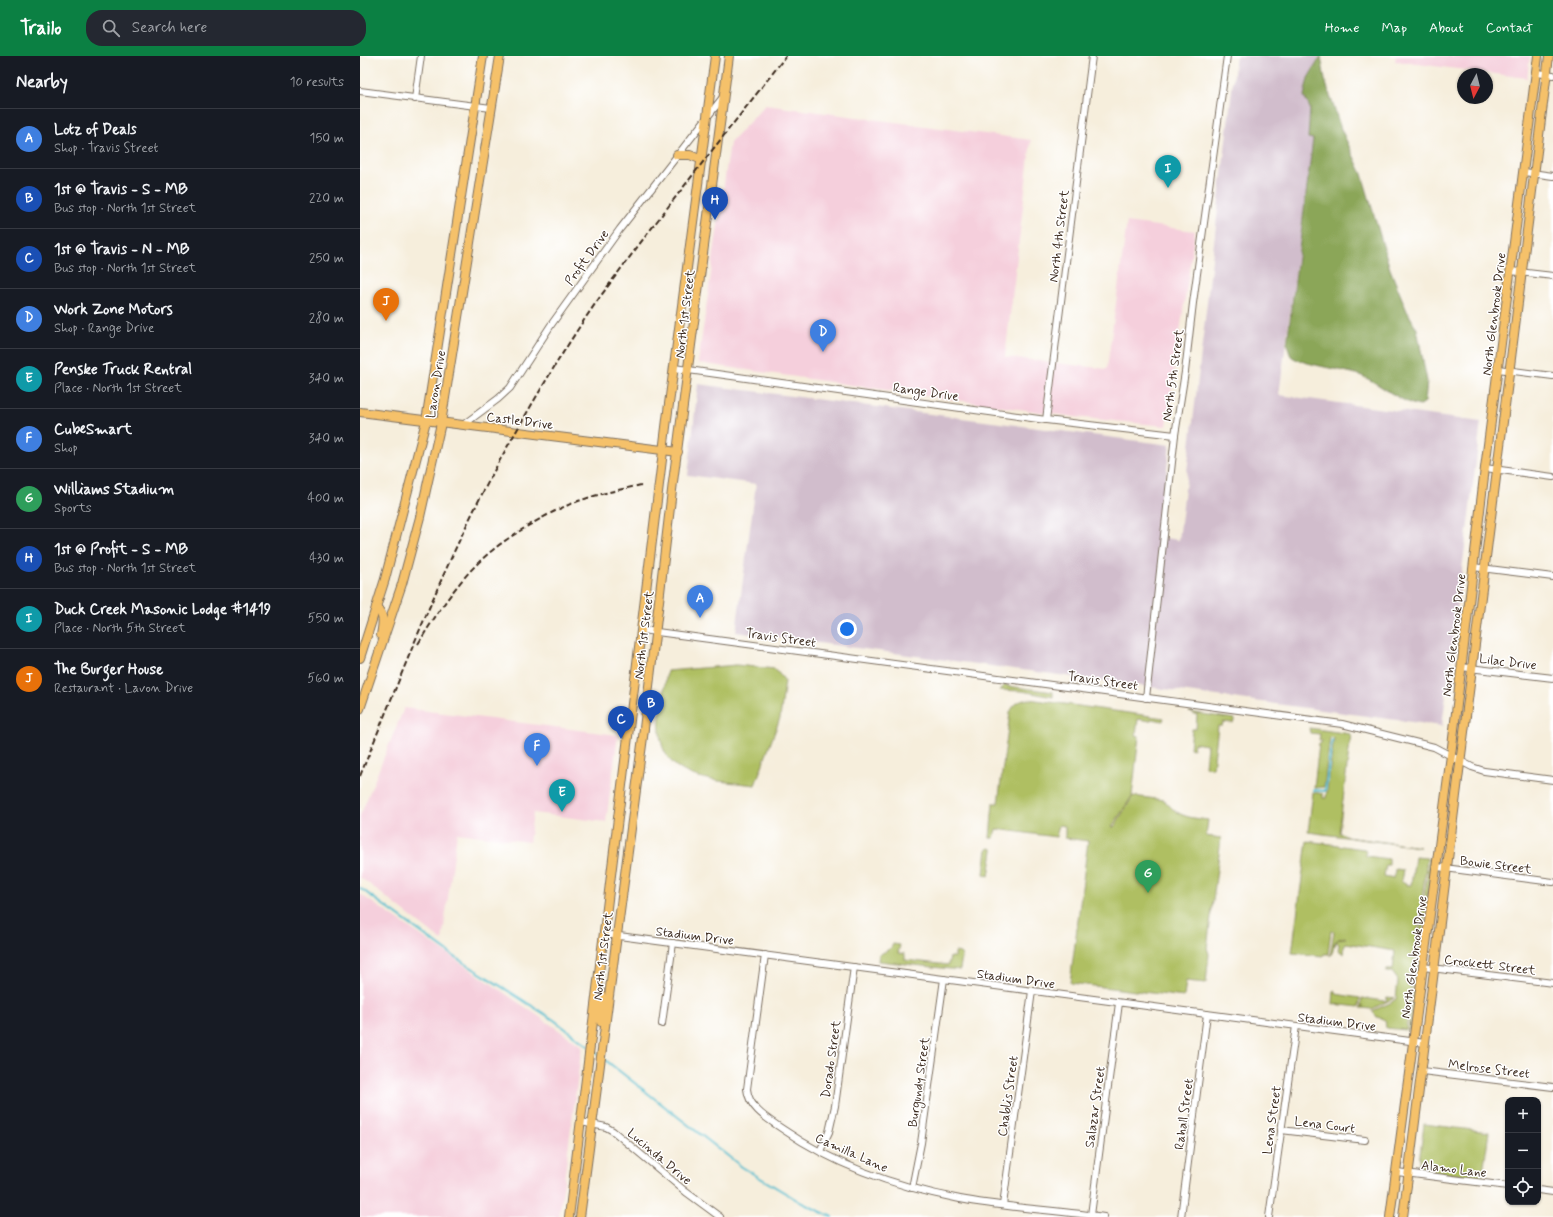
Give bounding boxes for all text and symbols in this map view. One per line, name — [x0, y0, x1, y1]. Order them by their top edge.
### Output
search box — [86, 10, 366, 46]
text: Trailo — [20, 16, 62, 41]
icon: search — [100, 17, 122, 39]
text: Search here — [132, 18, 207, 38]
text: Home — [1325, 19, 1359, 37]
text: Map — [1381, 19, 1407, 37]
text: About — [1429, 19, 1464, 37]
text: Contact — [1486, 19, 1533, 37]
north arrow — [1457, 68, 1493, 104]
text: Nearby — [16, 71, 68, 93]
text: 10 results — [290, 74, 344, 91]
text: Lotz of Deals — [54, 120, 137, 140]
text: A — [25, 130, 33, 147]
text: 150 m — [310, 130, 344, 147]
text: Shop · Travis Street — [54, 140, 158, 157]
pin: I — [1155, 155, 1181, 188]
text: 1st @ Travis - S - MB — [54, 180, 187, 200]
pin: H — [702, 187, 728, 220]
street label: North 4th Street — [1045, 189, 1074, 283]
text: B — [25, 190, 33, 207]
text: 220 m — [309, 190, 344, 207]
text: Bus stop · North 1st Street — [54, 200, 196, 217]
street label: Profit Drive — [561, 226, 613, 289]
text: 1st @ Travis - N - MB — [54, 240, 189, 260]
text: C — [24, 250, 34, 267]
text: 250 m — [309, 250, 344, 267]
street label: North Glenbrook Drive — [1479, 252, 1510, 377]
text: Bus stop · North 1st Street — [54, 260, 196, 277]
street label: North 1st Street — [672, 269, 699, 359]
pin: J — [373, 288, 399, 321]
text: Work Zone Motors — [54, 300, 173, 320]
text: D — [25, 310, 33, 327]
text: 280 m — [309, 310, 344, 327]
pin: D — [810, 319, 836, 352]
text: Shop · Range Drive — [54, 320, 154, 337]
street label: North 5th Street — [1159, 328, 1188, 423]
street label: Lavon Drive — [423, 349, 450, 419]
text: Penske Truck Rentral — [54, 360, 192, 380]
text: E — [25, 370, 33, 387]
text: 340 m — [309, 370, 344, 387]
street label: Range Drive — [892, 379, 960, 407]
text: Place · North 1st Street — [54, 380, 182, 397]
street label: Castle Drive — [485, 409, 554, 434]
text: CubeSmart — [54, 420, 132, 440]
text: F — [26, 430, 32, 447]
text: 340 m — [309, 430, 344, 447]
text: Shop — [54, 440, 78, 457]
text: Williams Stadium — [54, 480, 174, 500]
text: G — [25, 490, 33, 507]
text: 400 m — [307, 490, 344, 507]
text: Sports — [54, 500, 92, 517]
text: 1st @ Profit - S - MB — [54, 540, 188, 560]
text: H — [25, 550, 33, 567]
text: 430 m — [309, 550, 344, 567]
text: Bus stop · North 1st Street — [54, 560, 196, 577]
street label: North Glenbrook Drive — [1439, 573, 1470, 698]
pin: A — [687, 585, 713, 618]
street label: North 1st Street — [631, 590, 658, 680]
text: Duck Creek Masonic Lodge #1419 — [54, 600, 271, 620]
text: I — [26, 610, 32, 627]
text: 550 m — [308, 610, 344, 627]
your location — [837, 619, 857, 639]
text: Place · North 5th Street — [54, 620, 186, 637]
street label: Travis Street — [745, 625, 817, 652]
street label: Lilac Drive — [1478, 651, 1538, 674]
text: The Burger House — [54, 660, 163, 680]
street label: Travis Street — [1067, 668, 1139, 695]
text: J — [25, 670, 33, 687]
text: 560 m — [307, 670, 344, 687]
text: Restaurant · Lavon Drive — [54, 680, 193, 697]
pin: B — [638, 690, 664, 723]
pin: C — [608, 706, 634, 739]
pin: F — [524, 733, 550, 766]
pin: E — [549, 779, 575, 812]
street label: Bowie Street — [1459, 853, 1533, 878]
pin: G — [1135, 860, 1161, 893]
street label: North Glenbrook Drive — [1397, 895, 1432, 1020]
street label: North 1st Street — [590, 911, 617, 1001]
street label: Stadium Drive — [655, 923, 735, 950]
street label: Crockett Street — [1443, 951, 1537, 980]
street label: Stadium Drive — [976, 966, 1056, 993]
street label: Stadium Drive — [1297, 1009, 1377, 1036]
street label: Dorado Street — [818, 1019, 845, 1099]
street label: Burgundy Street — [905, 1036, 935, 1129]
street label: Chablis Street — [994, 1055, 1023, 1138]
street label: Melrose Street — [1447, 1056, 1531, 1083]
street label: Salazar Street — [1081, 1065, 1110, 1149]
street label: Rahall Street — [1171, 1077, 1198, 1151]
street label: Lena Street — [1259, 1085, 1286, 1156]
map controls — [1505, 1097, 1541, 1205]
button: + — [1505, 1097, 1541, 1133]
street label: Lena Court — [1293, 1113, 1356, 1138]
street label: Lucinda Drive — [623, 1125, 695, 1189]
street label: Camilla Lane — [812, 1130, 891, 1177]
button: − — [1505, 1133, 1541, 1169]
street label: Alamo Lane — [1420, 1157, 1488, 1182]
button: locate — [1505, 1169, 1541, 1205]

